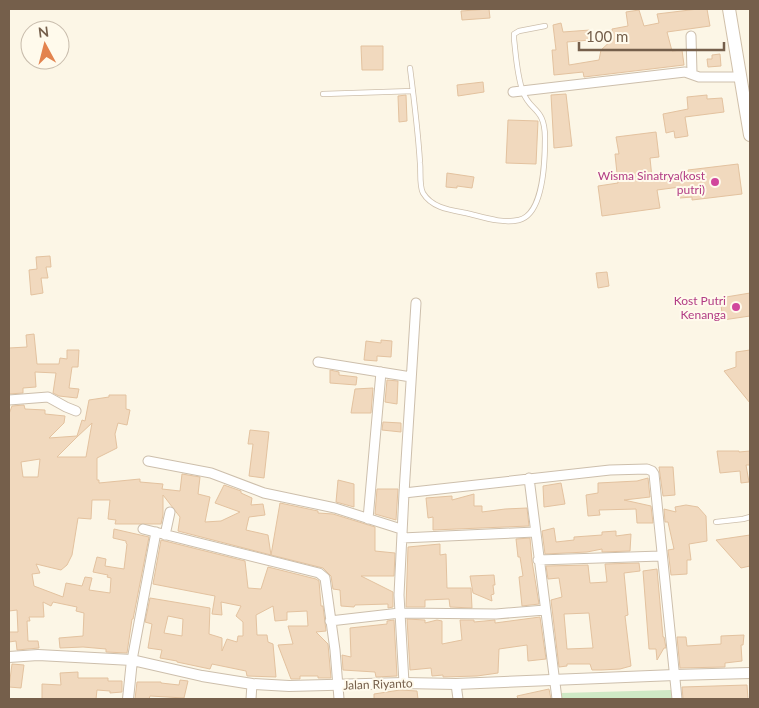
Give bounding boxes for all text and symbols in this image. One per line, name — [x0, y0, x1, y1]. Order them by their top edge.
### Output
north arrow — [20, 20, 70, 70]
scale bar — [579, 20, 724, 52]
text: N — [37, 23, 50, 41]
text: 100 m — [586, 27, 628, 45]
place label: Wisma Sinatrya(kost putri) — [598, 168, 706, 197]
marker: Wisma Sinatrya(kost putri) — [709, 176, 721, 188]
place label: Kost Putri Kenanga — [674, 293, 726, 322]
marker: Kost Putri Kenanga — [730, 301, 742, 313]
street label: Jalan Riyanto — [343, 675, 413, 693]

